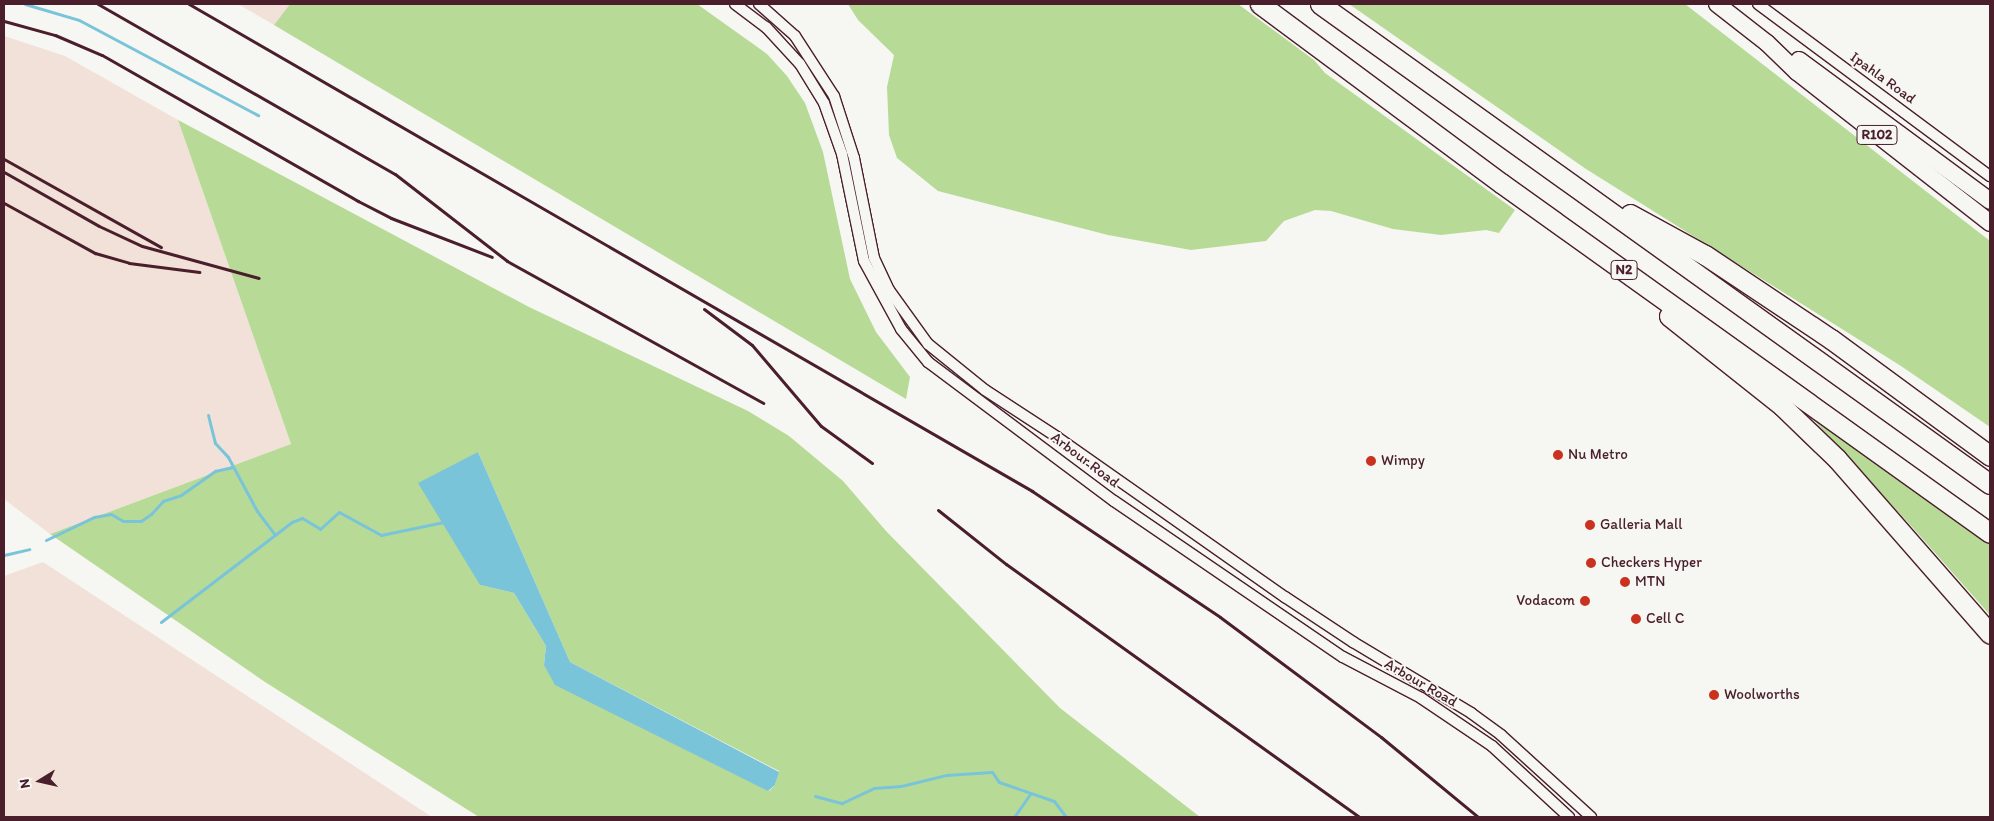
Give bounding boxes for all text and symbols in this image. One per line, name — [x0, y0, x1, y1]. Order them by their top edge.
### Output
street label: Ipahla Road — [1847, 48, 1919, 108]
road number: R102 — [1856, 124, 1898, 146]
road number: N2 — [1610, 258, 1638, 282]
street label: Arbour Road — [1047, 428, 1123, 492]
place label: Nu Metro — [1568, 446, 1628, 464]
marker: Nu Metro — [1552, 449, 1564, 461]
place label: Wimpy — [1381, 452, 1425, 470]
marker: Wimpy — [1365, 455, 1377, 467]
place label: Galleria Mall — [1600, 516, 1683, 534]
marker: Galleria Mall — [1584, 519, 1596, 531]
place label: Checkers Hyper — [1601, 554, 1701, 572]
marker: Checkers Hyper — [1585, 557, 1597, 569]
place label: MTN — [1635, 573, 1665, 591]
marker: MTN — [1619, 576, 1631, 588]
place label: Vodacom — [1516, 592, 1575, 610]
marker: Vodacom — [1579, 595, 1591, 607]
place label: Cell C — [1646, 610, 1684, 628]
marker: Cell C — [1630, 613, 1642, 625]
street label: Arbour Road — [1381, 655, 1461, 711]
place label: Woolworths — [1724, 686, 1800, 704]
marker: Woolworths — [1708, 689, 1720, 701]
north arrow — [15, 756, 65, 806]
text: N — [16, 778, 34, 790]

